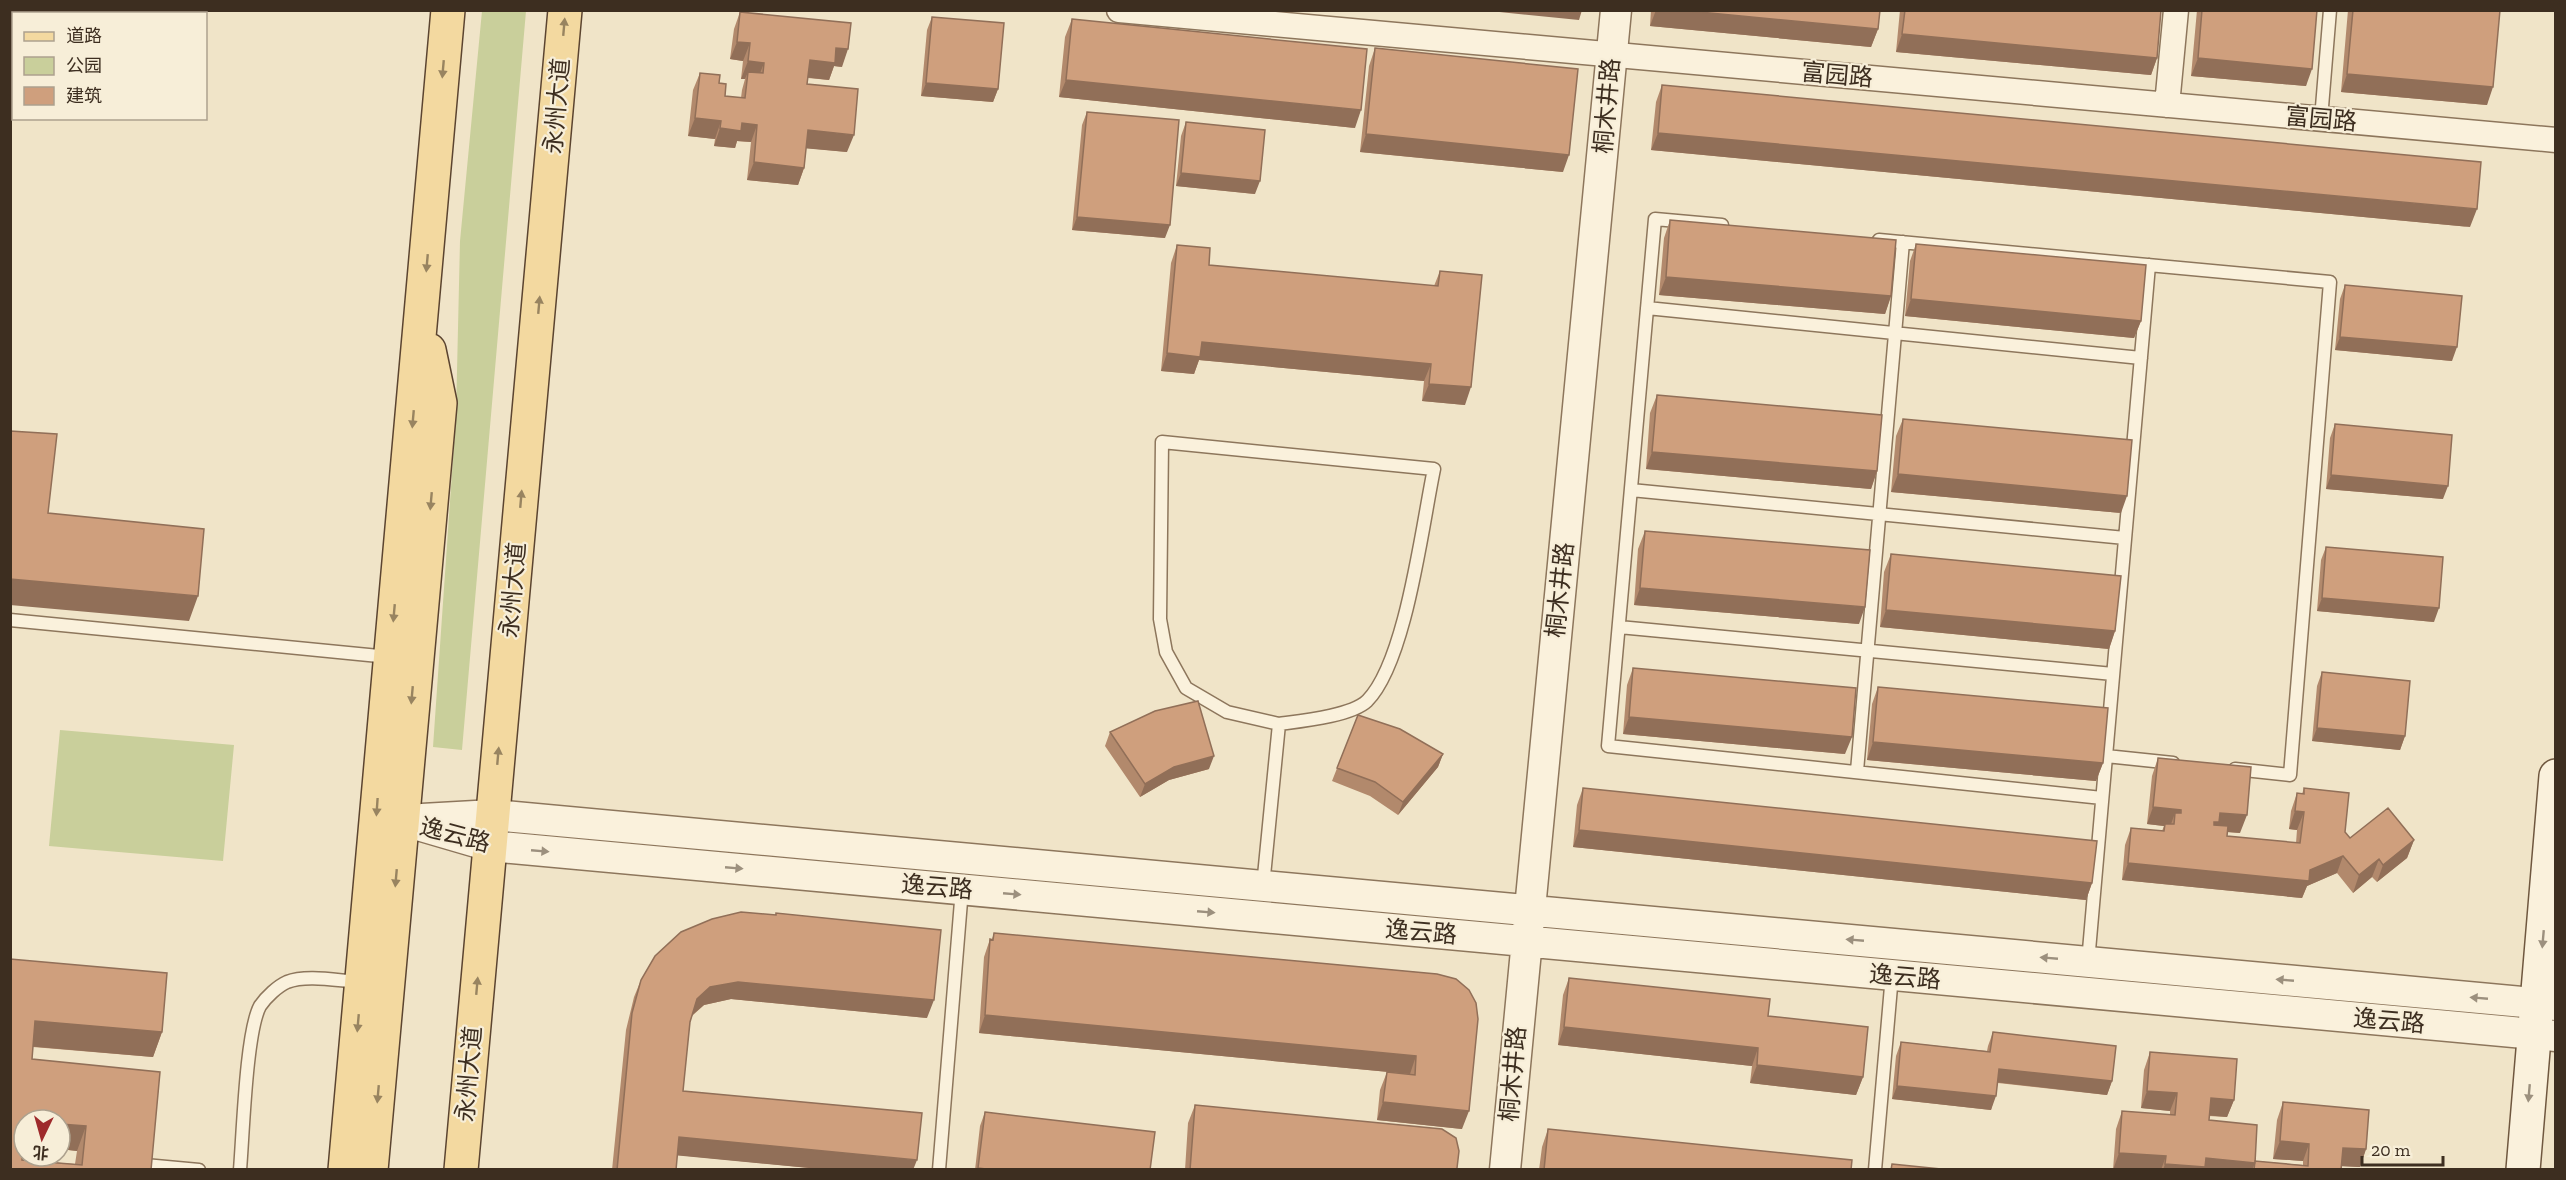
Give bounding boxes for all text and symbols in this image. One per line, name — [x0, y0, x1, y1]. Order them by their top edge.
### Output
legend — [12, 12, 207, 120]
one-way arrow — [559, 18, 569, 37]
text: 道路 — [66, 25, 102, 47]
text: 公园 — [66, 55, 102, 77]
street label: 永州大道 — [538, 57, 575, 155]
street label: 桐木井路 — [1588, 57, 1625, 155]
street label: 富园路 — [1800, 57, 1874, 92]
one-way arrow — [438, 59, 448, 78]
text: 建筑 — [66, 85, 102, 107]
street label: 富园路 — [2284, 101, 2358, 136]
one-way arrow — [422, 254, 432, 273]
one-way arrow — [534, 296, 544, 315]
one-way arrow — [408, 410, 418, 429]
one-way arrow — [517, 490, 526, 509]
one-way arrow — [426, 492, 436, 511]
street label: 永州大道 — [494, 541, 531, 639]
street label: 桐木井路 — [1540, 541, 1579, 639]
one-way arrow — [389, 604, 399, 623]
one-way arrow — [407, 686, 417, 705]
one-way arrow — [494, 747, 503, 766]
one-way arrow — [372, 798, 382, 817]
street label: 逸云路 — [417, 811, 494, 858]
one-way arrow — [530, 846, 549, 855]
one-way arrow — [724, 863, 743, 873]
one-way arrow — [391, 869, 401, 888]
street label: 逸云路 — [900, 869, 974, 904]
one-way arrow — [1002, 889, 1021, 899]
one-way arrow — [1196, 907, 1215, 917]
street label: 逸云路 — [1384, 914, 1458, 949]
one-way arrow — [2538, 929, 2547, 948]
one-way arrow — [1845, 935, 1864, 945]
one-way arrow — [2039, 953, 2058, 963]
street label: 逸云路 — [1868, 959, 1942, 994]
one-way arrow — [2275, 975, 2294, 985]
one-way arrow — [472, 976, 482, 995]
one-way arrow — [2469, 993, 2488, 1003]
street label: 逸云路 — [2352, 1003, 2426, 1038]
one-way arrow — [353, 1013, 363, 1032]
street label: 永州大道 — [450, 1025, 487, 1123]
street label: 桐木井路 — [1494, 1025, 1531, 1123]
one-way arrow — [2524, 1083, 2534, 1102]
one-way arrow — [373, 1084, 383, 1103]
north arrow — [12, 1108, 72, 1168]
scale bar — [2362, 1129, 2443, 1167]
text: 20 m — [2371, 1139, 2411, 1161]
text: 北 — [32, 1142, 50, 1163]

